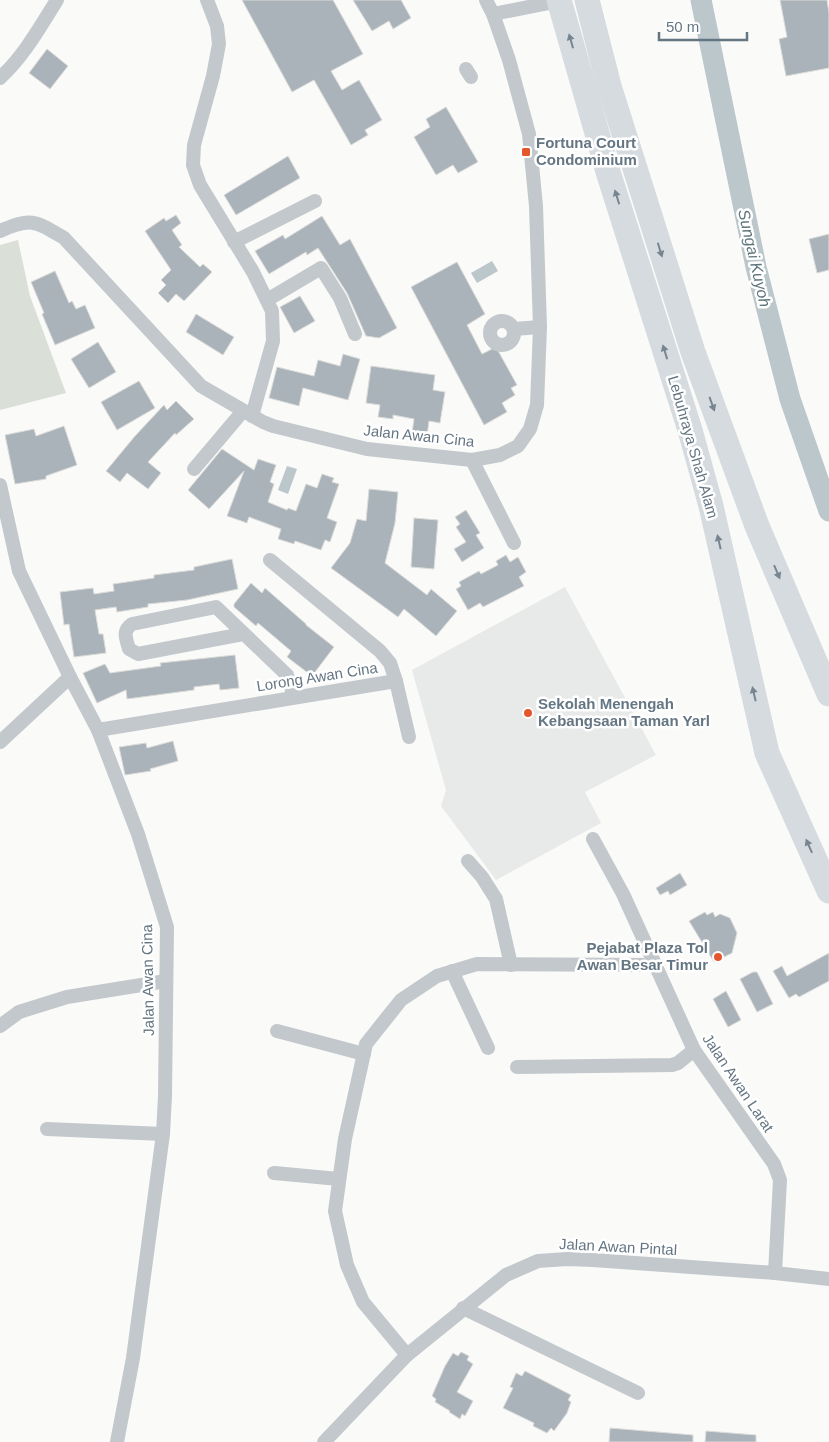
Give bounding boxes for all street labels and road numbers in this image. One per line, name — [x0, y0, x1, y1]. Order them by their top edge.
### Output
street label: Lebuhraya Shah Alam — [665, 374, 722, 520]
street label: Jalan Awan Cina — [363, 421, 476, 450]
street label: Lorong Awan Cina — [255, 658, 379, 694]
street label: Jalan Awan Cina — [138, 923, 157, 1036]
street label: Jalan Awan Larat — [699, 1030, 778, 1136]
street label: Jalan Awan Pintal — [559, 1235, 677, 1258]

